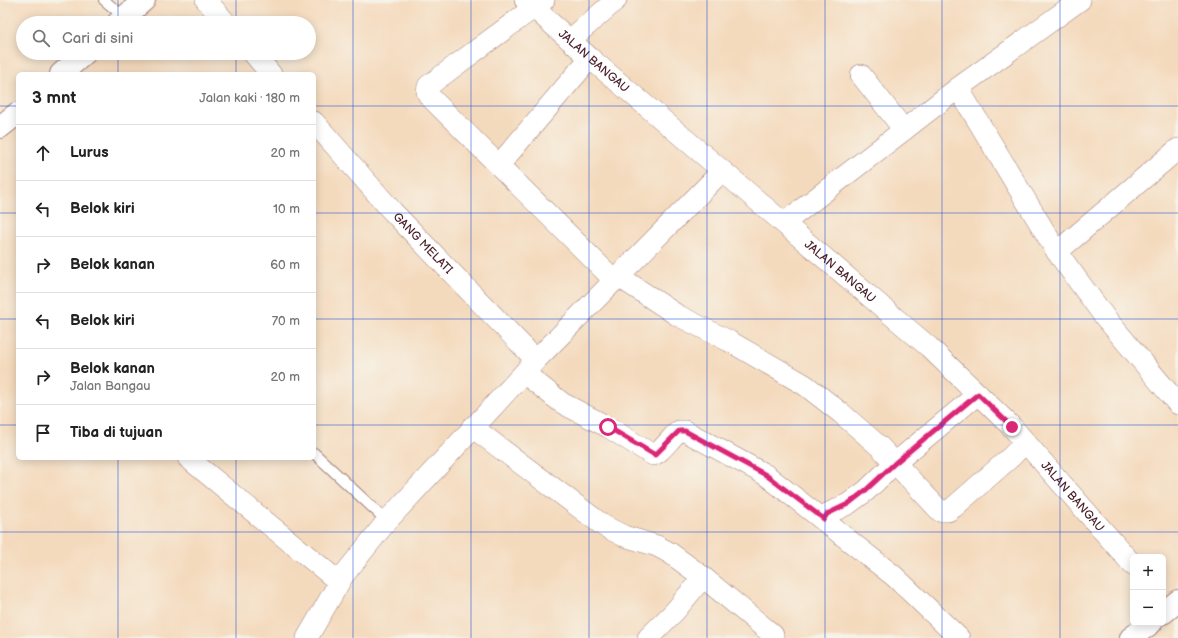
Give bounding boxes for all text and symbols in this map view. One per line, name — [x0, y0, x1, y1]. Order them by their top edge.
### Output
search box — [16, 16, 316, 60]
street label: JALAN BANGAU — [555, 26, 632, 96]
icon: search — [30, 27, 52, 49]
text: Cari di sini — [62, 29, 133, 48]
text: 3 mnt — [32, 88, 76, 108]
text: Jalan kaki · 180 m — [199, 90, 300, 106]
icon: ahead — [32, 142, 54, 164]
text: Lurus — [70, 143, 109, 162]
text: 20 m — [270, 145, 300, 161]
icon: left — [32, 198, 54, 220]
text: Belok kiri — [70, 199, 135, 218]
text: 10 m — [273, 201, 300, 217]
street label: GANG MELATI — [390, 209, 456, 277]
street label: JALAN BANGAU — [802, 237, 879, 306]
icon: right — [32, 254, 54, 276]
text: Belok kanan — [70, 255, 155, 274]
text: 60 m — [270, 257, 300, 273]
icon: left — [32, 310, 54, 332]
text: Belok kiri — [70, 311, 135, 330]
text: 70 m — [272, 313, 300, 329]
text: Belok kanan — [70, 359, 155, 378]
icon: right — [32, 366, 54, 388]
text: 20 m — [270, 369, 300, 385]
text: Jalan Bangau — [70, 378, 151, 394]
route start — [599, 418, 617, 436]
route end — [1003, 418, 1021, 436]
icon: arrive — [32, 422, 54, 444]
text: Tiba di tujuan — [70, 423, 163, 442]
street label: JALAN BANGAU — [1038, 458, 1108, 535]
map controls — [1130, 554, 1166, 626]
button: + — [1130, 554, 1166, 590]
button: − — [1130, 590, 1166, 626]

